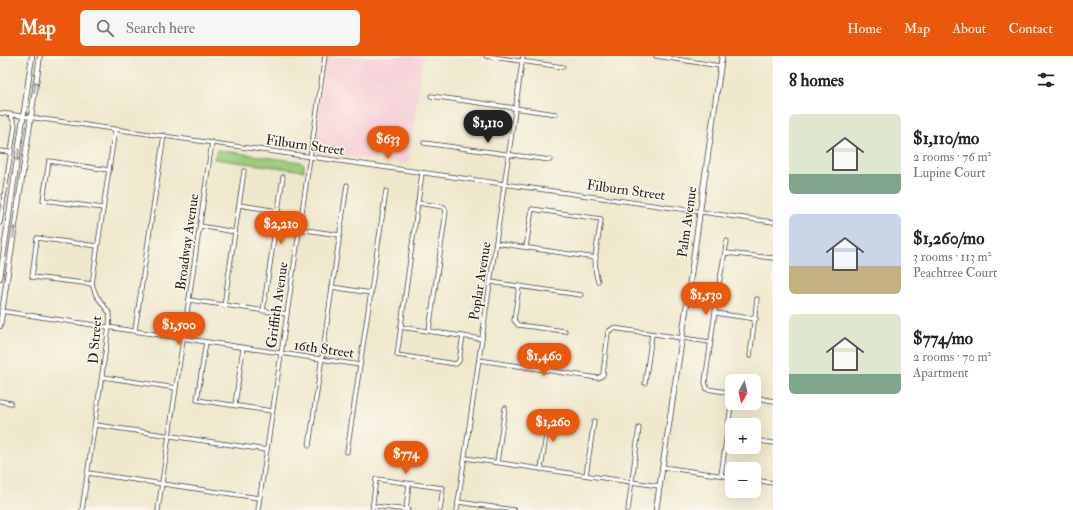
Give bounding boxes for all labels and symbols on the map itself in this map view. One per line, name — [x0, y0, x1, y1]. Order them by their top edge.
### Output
one-way arrow — [31, 81, 39, 94]
pin: $1,110 — [455, 110, 521, 144]
pin: $633 — [364, 126, 412, 160]
street label: Filburn Street — [265, 131, 346, 159]
one-way arrow — [14, 148, 22, 161]
street label: Filburn Street — [586, 176, 667, 204]
street label: Palm Avenue — [674, 185, 700, 259]
street label: Broadway Avenue — [172, 192, 203, 292]
pin: $2,210 — [248, 211, 314, 245]
one-way arrow — [10, 226, 18, 239]
street label: Poplar Avenue — [465, 240, 496, 322]
street label: Griffith Avenue — [263, 260, 292, 349]
pin: $1,530 — [673, 282, 739, 316]
pin: $1,500 — [146, 312, 212, 346]
street label: D Street — [85, 315, 105, 365]
street label: 16th Street — [293, 336, 356, 362]
pin: $1,460 — [511, 343, 577, 377]
north arrow — [725, 374, 761, 410]
pin: $1,260 — [520, 409, 586, 443]
pin: $774 — [382, 441, 430, 475]

